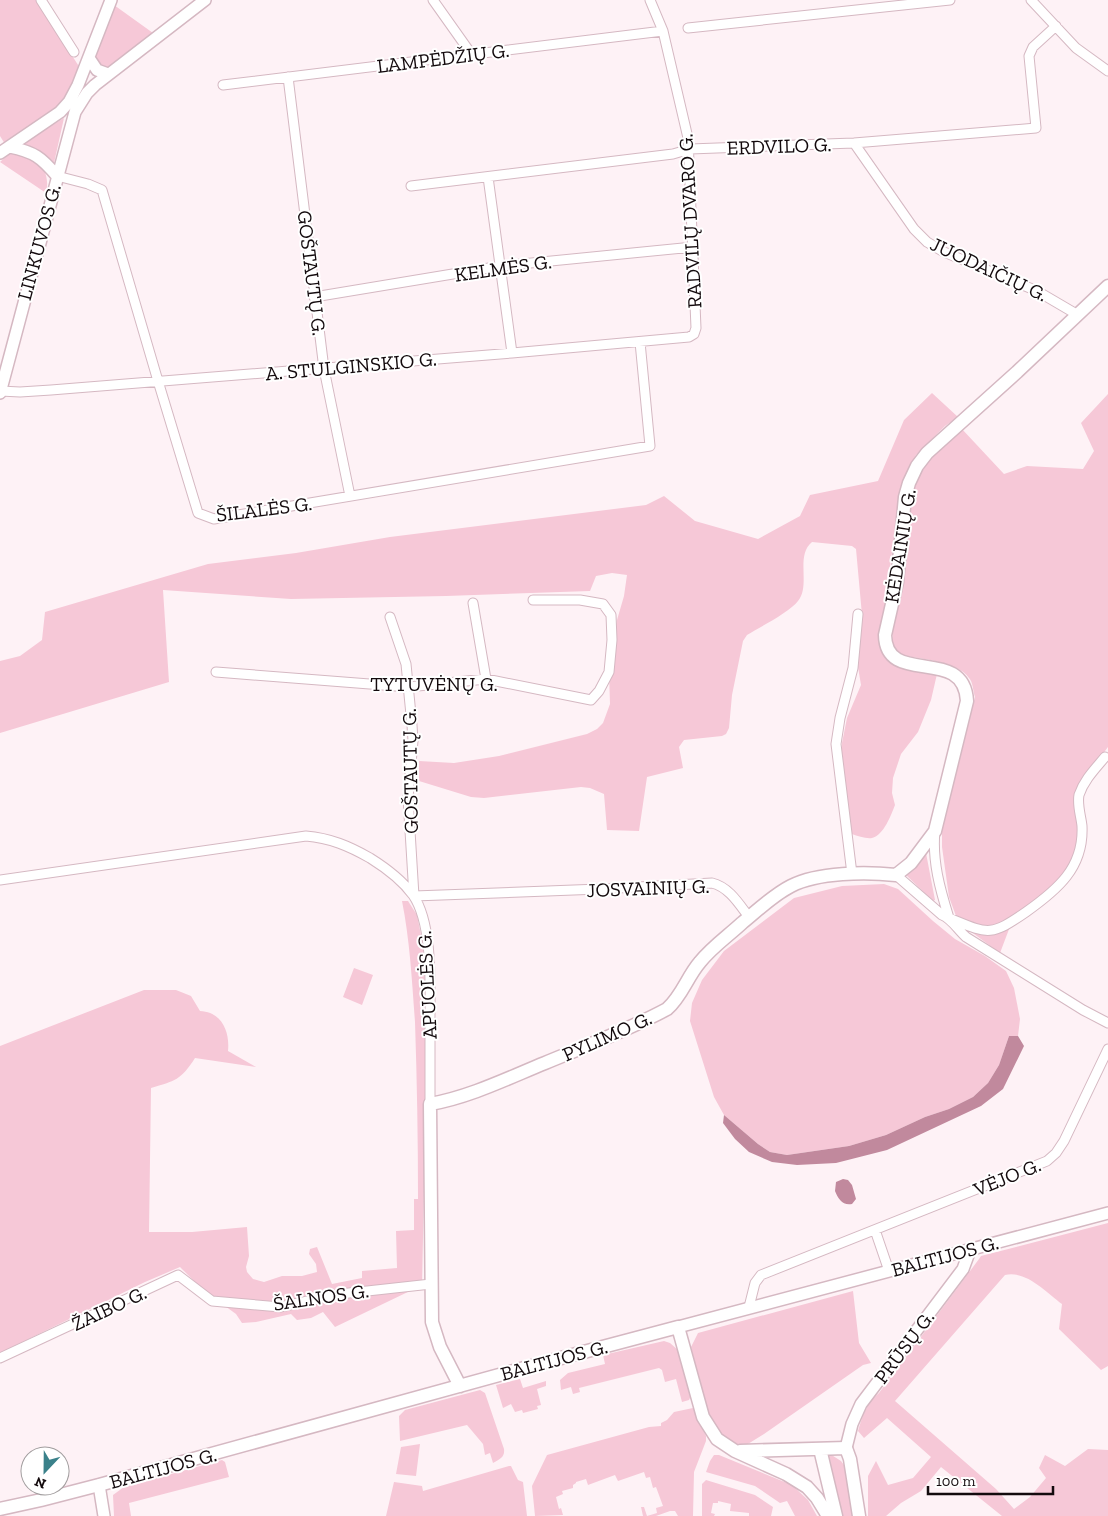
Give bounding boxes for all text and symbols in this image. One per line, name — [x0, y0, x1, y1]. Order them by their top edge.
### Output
street label: LAMPĖDŽIŲ G. — [375, 38, 511, 78]
street label: ERDVILO G. — [726, 132, 832, 160]
street label: RADVILŲ DVARO G. — [673, 133, 707, 309]
street label: LINKUVOS G. — [12, 181, 66, 303]
street label: GOŠTAUTŲ G. — [292, 209, 332, 337]
street label: JUODAIČIŲ G. — [927, 231, 1051, 307]
street label: KELMĖS G. — [453, 249, 553, 287]
street label: A. STULGINSKIO G. — [264, 347, 438, 385]
street label: KĖDAINIŲ G. — [879, 487, 921, 605]
street label: ŠILALĖS G. — [215, 491, 313, 527]
street label: TYTUVĖNŲ G. — [370, 672, 498, 696]
street label: GOŠTAUTŲ G. — [397, 708, 423, 834]
street label: JOSVAINIŲ G. — [586, 874, 710, 902]
street label: APUOLĖS G. — [412, 930, 442, 1040]
street label: PYLIMO G. — [559, 1006, 655, 1066]
street label: VĖJO G. — [969, 1153, 1044, 1202]
street label: BALTIJOS G. — [889, 1230, 1001, 1282]
street label: ŠALNOS G. — [272, 1278, 370, 1316]
street label: ŽAIBO G. — [68, 1280, 150, 1336]
street label: PRŪSŲ G. — [869, 1306, 939, 1388]
street label: BALTIJOS G. — [498, 1334, 610, 1386]
street label: BALTIJOS G. — [107, 1442, 219, 1494]
north arrow — [20, 1446, 70, 1496]
scale bar — [928, 1464, 1053, 1496]
text: 100 m — [936, 1472, 975, 1490]
text: N — [32, 1473, 48, 1492]

